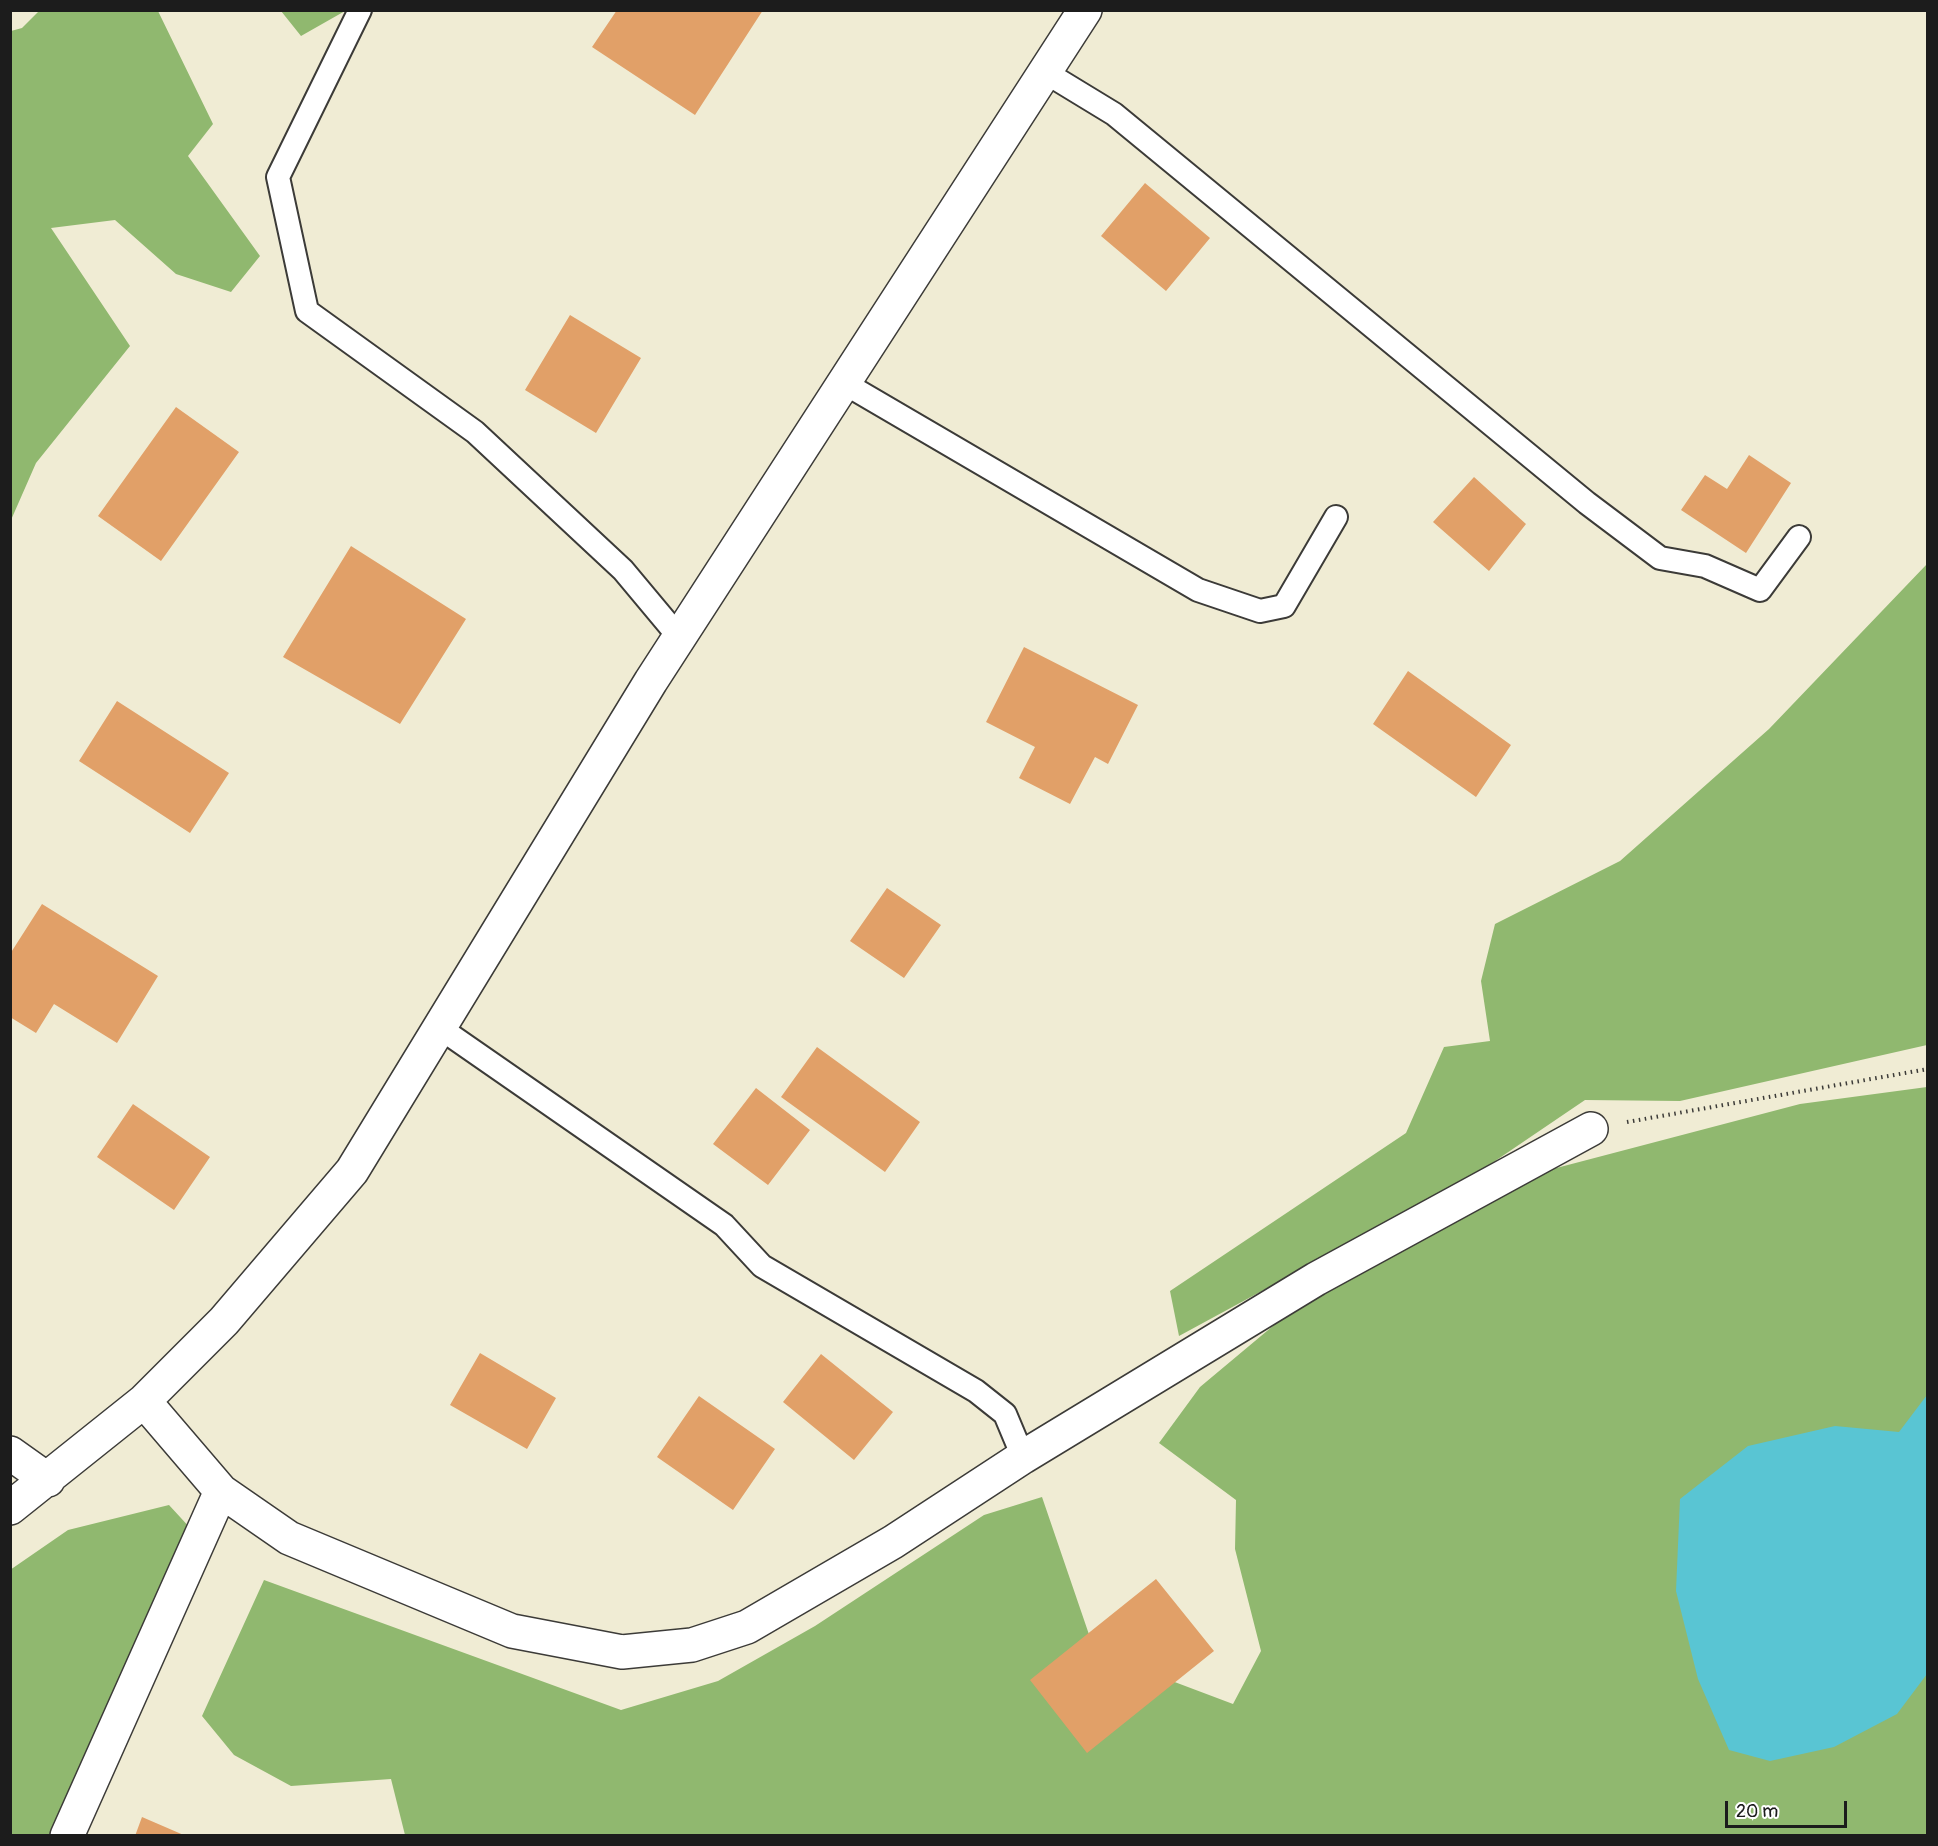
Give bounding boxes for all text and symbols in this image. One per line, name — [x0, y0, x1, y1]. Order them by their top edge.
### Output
scale bar — [1728, 1789, 1850, 1827]
text: 20 m — [1736, 1800, 1778, 1823]

